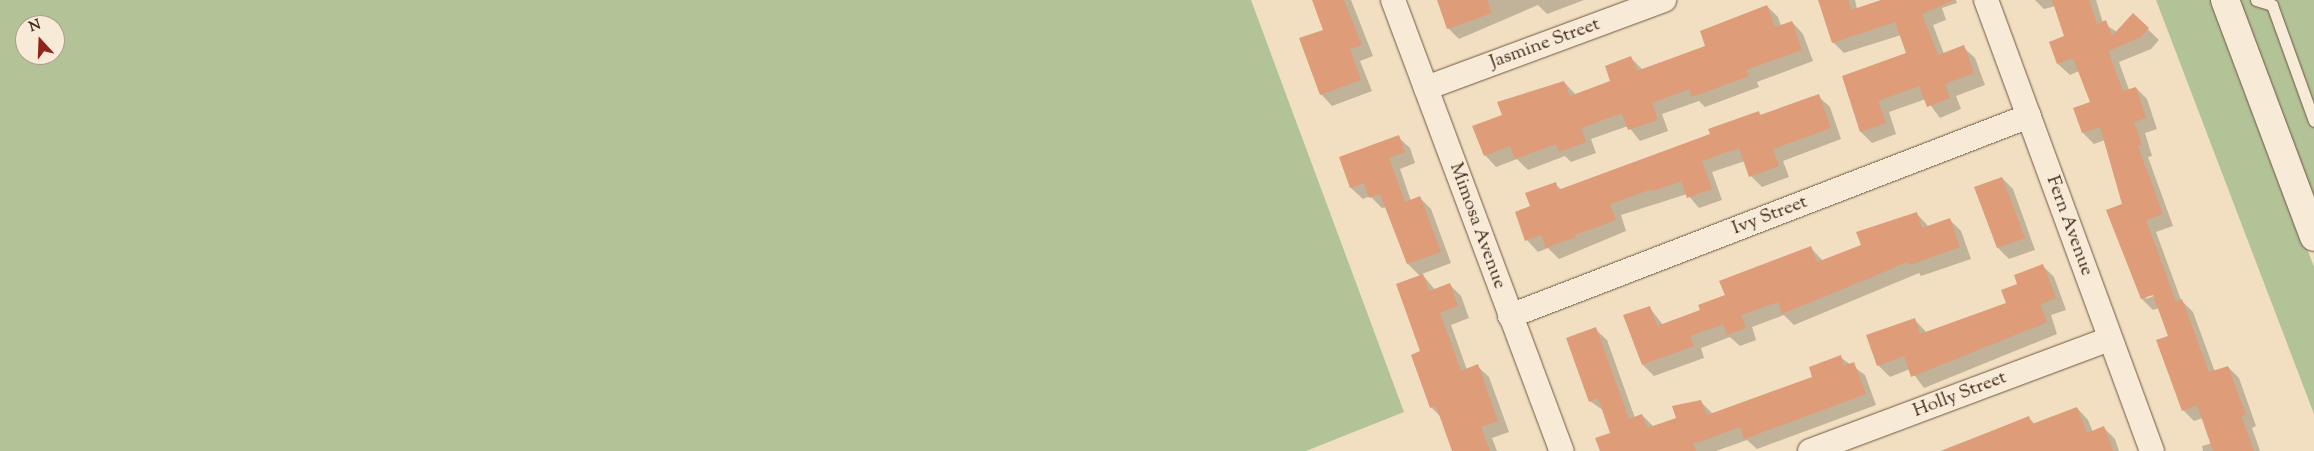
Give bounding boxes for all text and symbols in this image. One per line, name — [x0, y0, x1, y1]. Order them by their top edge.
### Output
street label: Jasmine Street — [1487, 13, 1603, 75]
north arrow — [15, 15, 65, 65]
text: N — [27, 16, 44, 38]
street label: Mimosa Avenue — [1444, 160, 1510, 292]
street label: Fern Avenue — [2040, 173, 2098, 279]
street label: Ivy Street — [1729, 191, 1811, 241]
street label: Holly Street — [1910, 367, 2010, 423]

